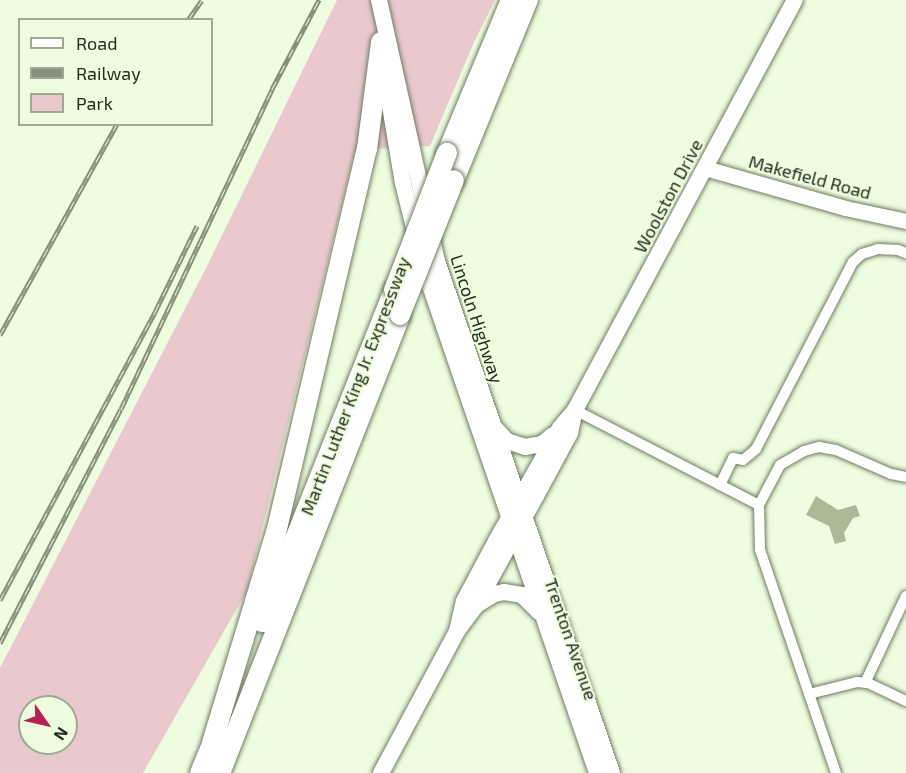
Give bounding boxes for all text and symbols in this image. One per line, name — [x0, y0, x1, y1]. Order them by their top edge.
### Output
legend — [18, 18, 213, 126]
text: Road — [76, 32, 117, 54]
text: Railway — [76, 62, 141, 84]
text: Park — [76, 92, 113, 114]
street label: Woolston Drive — [629, 135, 707, 257]
street label: Makefield Road — [746, 150, 874, 204]
street label: Lincoln Highway — [446, 252, 508, 386]
street label: Martin Luther King Jr. Expressway — [296, 253, 414, 519]
street label: Trenton Avenue — [540, 575, 602, 703]
north arrow — [18, 695, 78, 755]
text: N — [51, 724, 73, 744]

